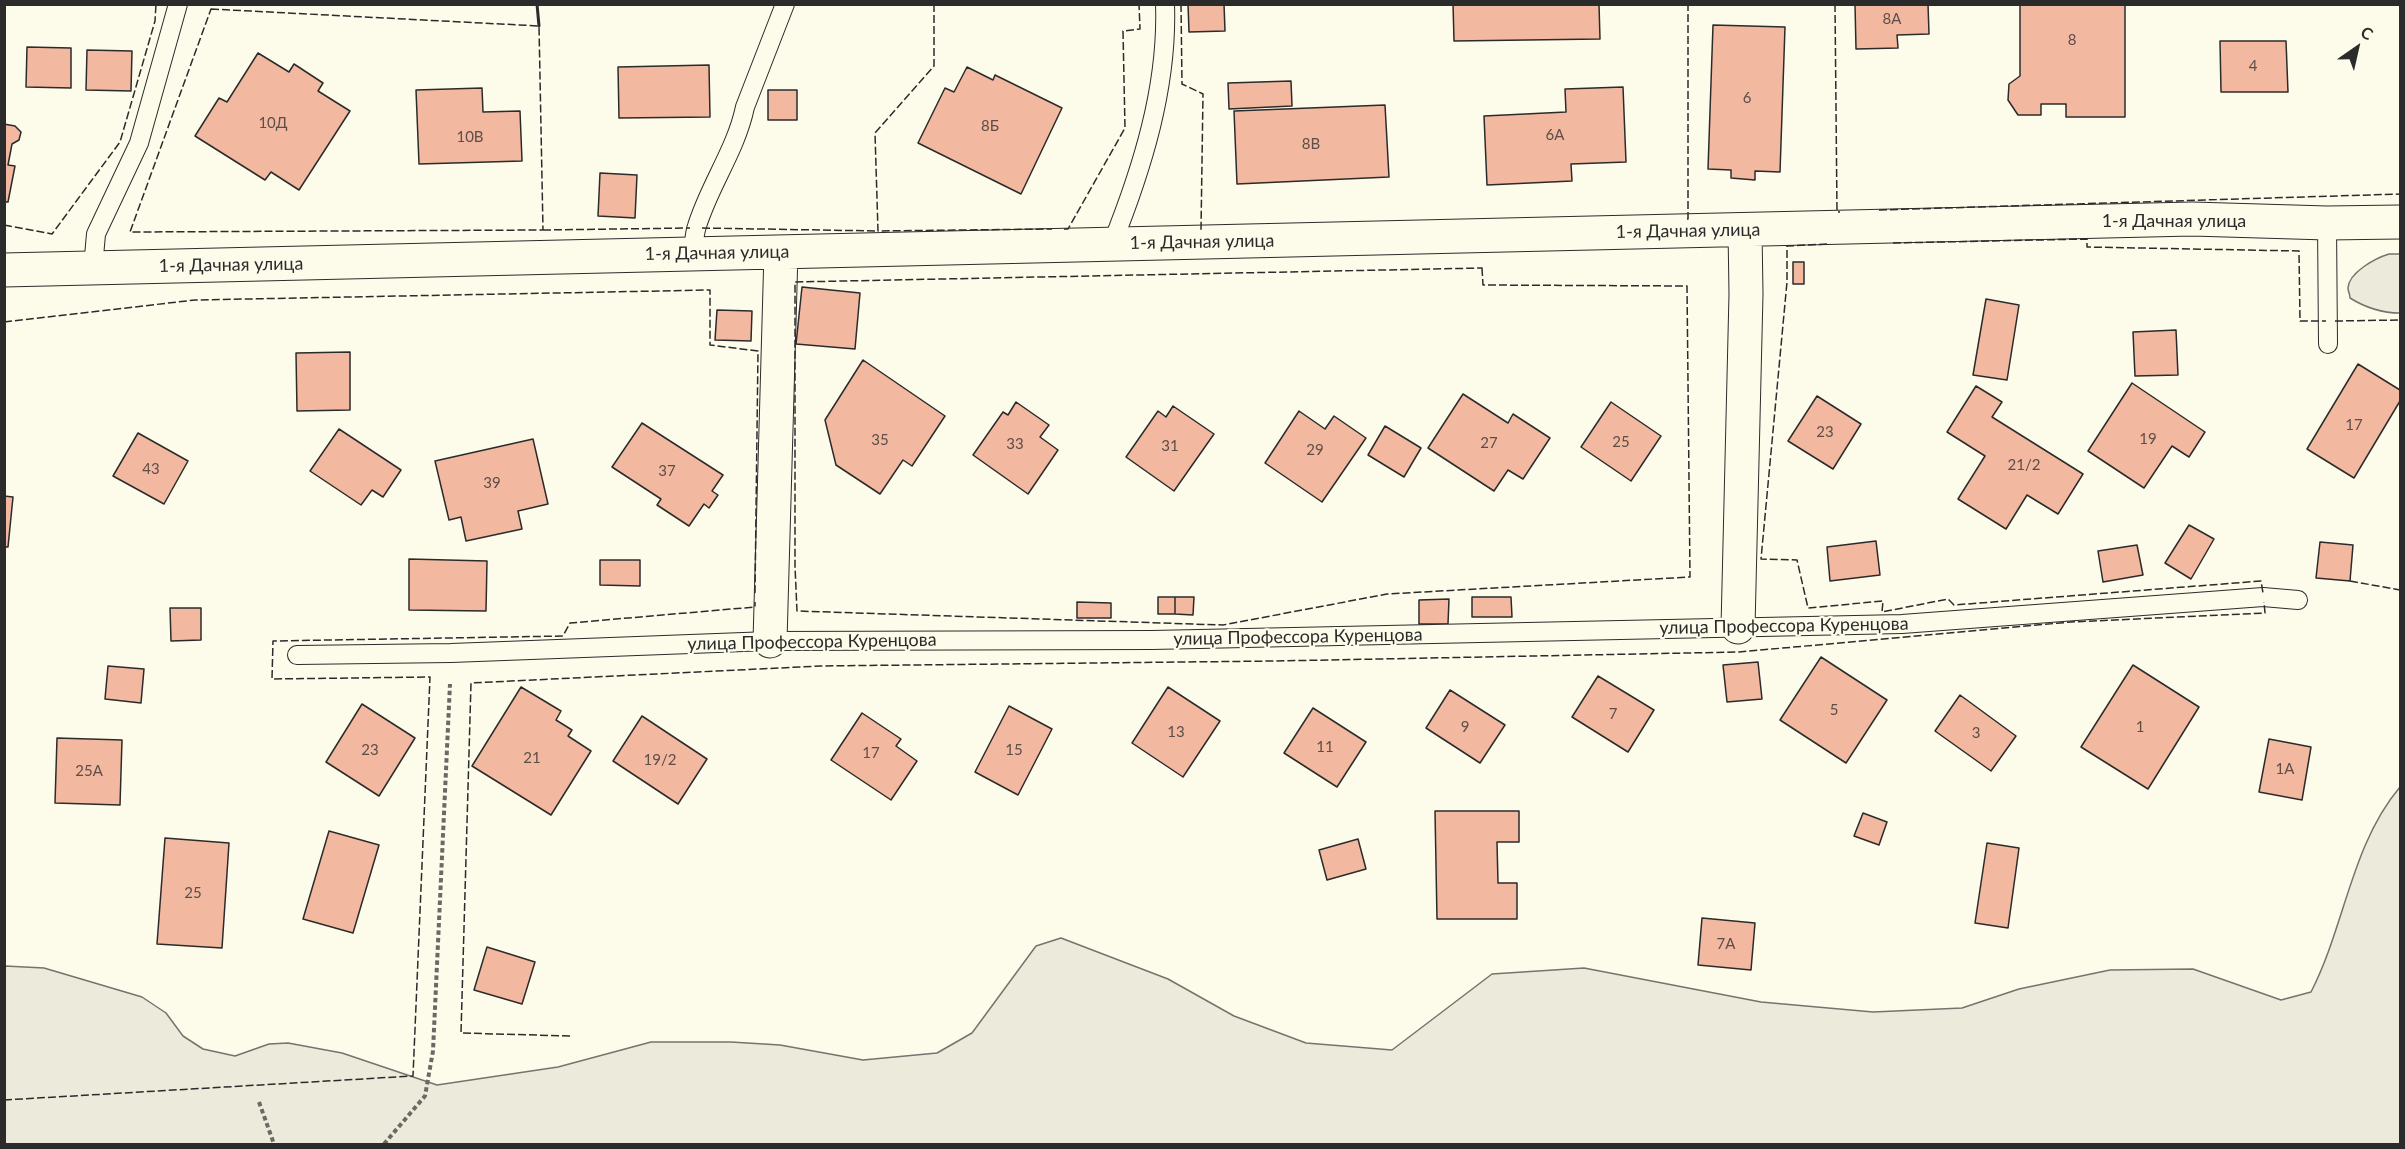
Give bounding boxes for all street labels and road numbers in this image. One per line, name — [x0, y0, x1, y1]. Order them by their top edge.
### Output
street label: 1-я Дачная улица — [2102, 210, 2246, 232]
street label: 1-я Дачная улица — [1616, 219, 1760, 243]
street label: 1-я Дачная улица — [1130, 230, 1274, 254]
street label: 1-я Дачная улица — [645, 241, 789, 265]
street label: 1-я Дачная улица — [159, 253, 303, 277]
street label: улица Профессора Куренцова — [1659, 613, 1909, 639]
street label: улица Профессора Куренцова — [1173, 624, 1423, 650]
street label: улица Профессора Куренцова — [687, 629, 937, 655]

